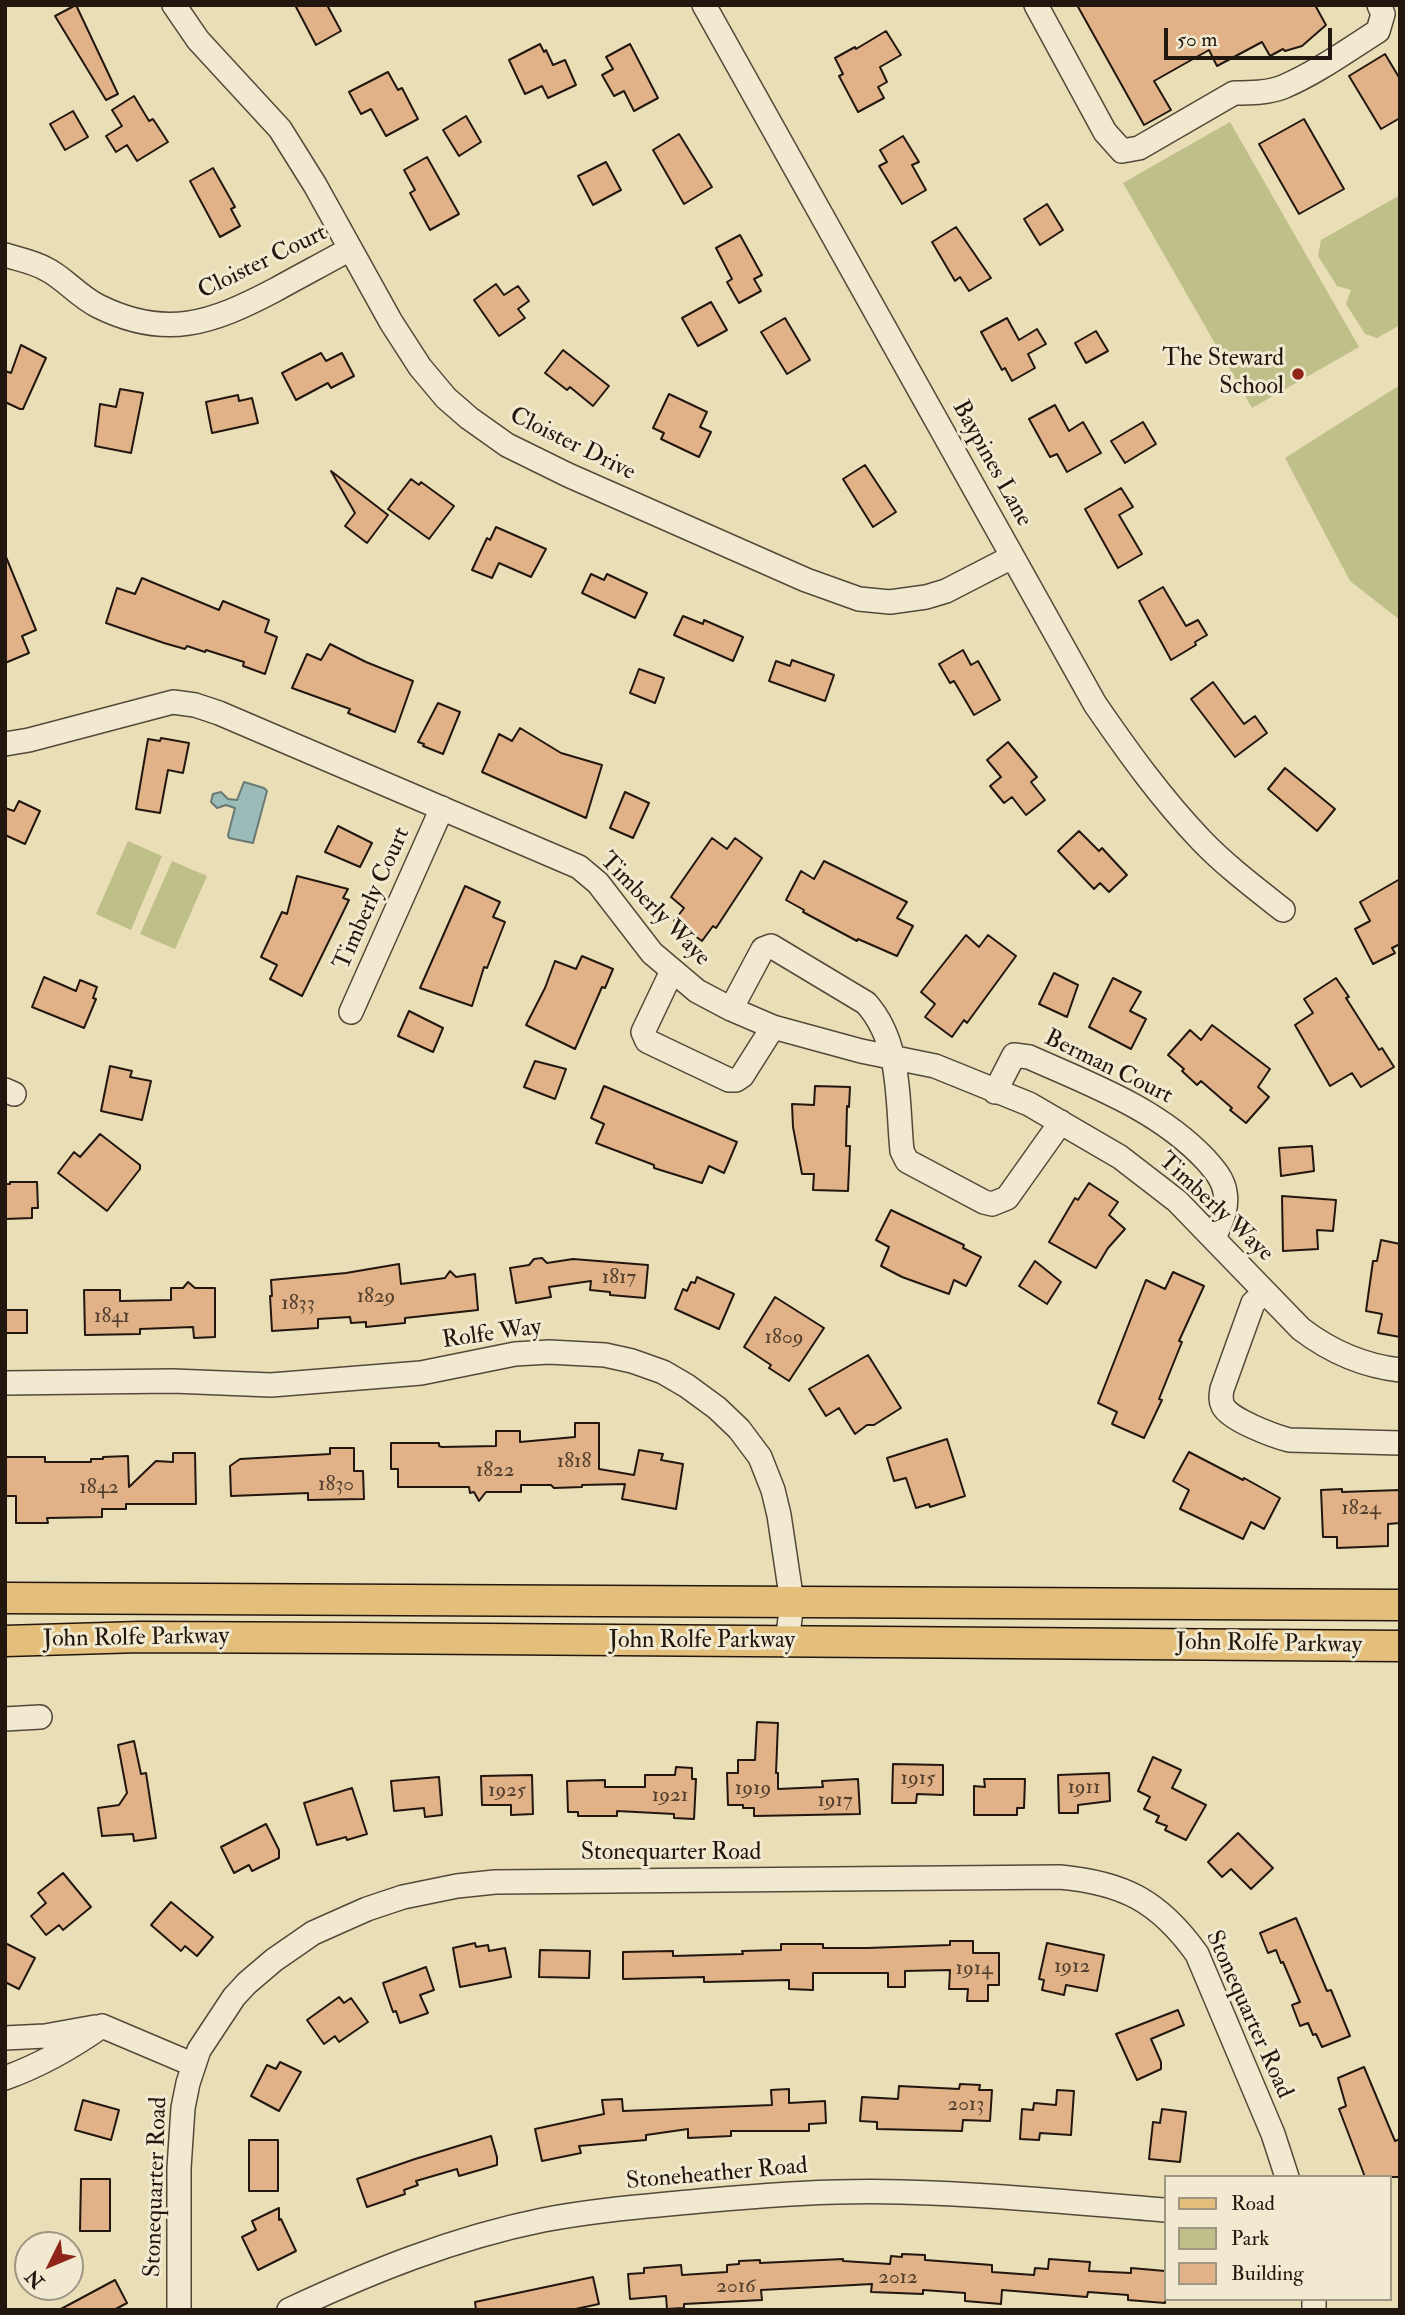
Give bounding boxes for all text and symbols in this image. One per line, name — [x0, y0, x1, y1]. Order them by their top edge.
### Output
scale bar — [1167, 14, 1335, 58]
text: 50 m — [1177, 26, 1218, 53]
street label: Cloister Court — [194, 219, 332, 307]
place label: The Steward School — [1162, 346, 1284, 402]
marker: The Steward School — [1290, 366, 1306, 382]
street label: Baypines Lane — [945, 396, 1037, 532]
street label: Cloister Drive — [504, 402, 640, 488]
street label: Timberly Court — [329, 823, 417, 975]
street label: Timberly Waye — [593, 847, 715, 973]
street label: Berman Court — [1039, 1025, 1177, 1111]
street label: Timberly Waye — [1151, 1147, 1279, 1269]
house number: 1817 — [602, 1265, 636, 1291]
house number: 1829 — [357, 1284, 395, 1310]
house number: 1833 — [281, 1291, 315, 1317]
house number: 1841 — [94, 1304, 130, 1330]
street label: Rolfe Way — [441, 1314, 543, 1356]
house number: 1809 — [765, 1325, 803, 1351]
house number: 1818 — [557, 1449, 591, 1475]
house number: 1822 — [476, 1458, 514, 1484]
house number: 1830 — [318, 1472, 354, 1498]
house number: 1842 — [79, 1475, 119, 1501]
house number: 1824 — [1341, 1496, 1381, 1522]
street label: John Rolfe Parkway — [43, 1623, 229, 1655]
street label: John Rolfe Parkway — [609, 1628, 795, 1656]
street label: John Rolfe Parkway — [1176, 1629, 1362, 1661]
house number: 1915 — [901, 1766, 935, 1792]
house number: 1911 — [1067, 1775, 1101, 1801]
house number: 1919 — [735, 1776, 771, 1802]
house number: 1925 — [488, 1778, 526, 1804]
house number: 1921 — [652, 1783, 688, 1809]
house number: 1917 — [817, 1788, 853, 1814]
street label: Stonequarter Road — [581, 1840, 761, 1868]
street label: Stonequarter Road — [1198, 1927, 1298, 2103]
house number: 1912 — [1054, 1954, 1090, 1980]
house number: 1914 — [956, 1956, 992, 1982]
house number: 2013 — [948, 2092, 984, 2118]
street label: Stonequarter Road — [139, 2096, 175, 2278]
street label: Stoneheather Road — [625, 2153, 809, 2197]
legend — [1164, 2175, 1391, 2301]
text: Road — [1231, 2190, 1275, 2217]
text: Park — [1231, 2225, 1269, 2252]
north arrow — [14, 2231, 84, 2301]
text: Building — [1231, 2260, 1304, 2287]
text: N — [21, 2265, 50, 2293]
house number: 2012 — [878, 2265, 918, 2291]
house number: 2016 — [716, 2274, 756, 2300]

